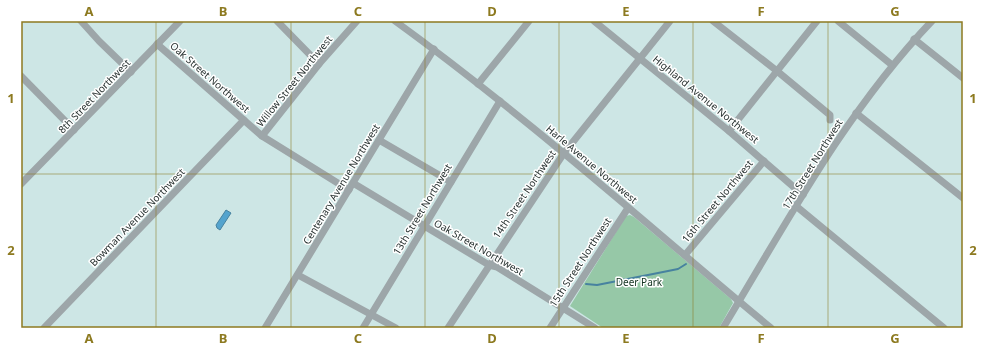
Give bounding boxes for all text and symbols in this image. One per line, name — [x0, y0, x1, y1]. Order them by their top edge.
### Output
text: A — [85, 2, 94, 20]
text: B — [219, 2, 227, 20]
text: C — [354, 2, 362, 20]
text: D — [487, 2, 497, 20]
text: E — [622, 2, 630, 20]
text: F — [757, 2, 765, 20]
text: G — [890, 2, 900, 20]
street label: Willow Street Northwest — [253, 32, 335, 129]
street label: Oak Street Northwest — [167, 38, 253, 116]
street label: Highland Avenue Northwest — [650, 52, 762, 146]
street label: 8th Street Northwest — [55, 56, 133, 136]
text: 1 — [7, 89, 15, 107]
text: 1 — [969, 89, 977, 107]
street label: 17th Street Northwest — [779, 116, 846, 212]
street label: Centenary Avenue Northwest — [299, 121, 383, 247]
street label: Harle Avenue Northwest — [543, 122, 641, 207]
street label: 14th Street Northwest — [489, 147, 559, 241]
street label: 16th Street Northwest — [678, 156, 756, 245]
street label: 13th Street Northwest — [389, 161, 455, 257]
street label: Bowman Avenue Northwest — [86, 165, 188, 269]
street label: 15th Street Northwest — [546, 214, 614, 309]
street label: Oak Street Northwest — [432, 216, 527, 279]
text: 2 — [7, 241, 15, 259]
text: 2 — [969, 241, 977, 259]
park label: Deer Park — [616, 275, 663, 289]
text: A — [85, 329, 94, 347]
text: B — [219, 329, 227, 347]
text: C — [354, 329, 362, 347]
text: D — [487, 329, 497, 347]
text: E — [622, 329, 630, 347]
text: F — [757, 329, 765, 347]
text: G — [890, 329, 900, 347]

